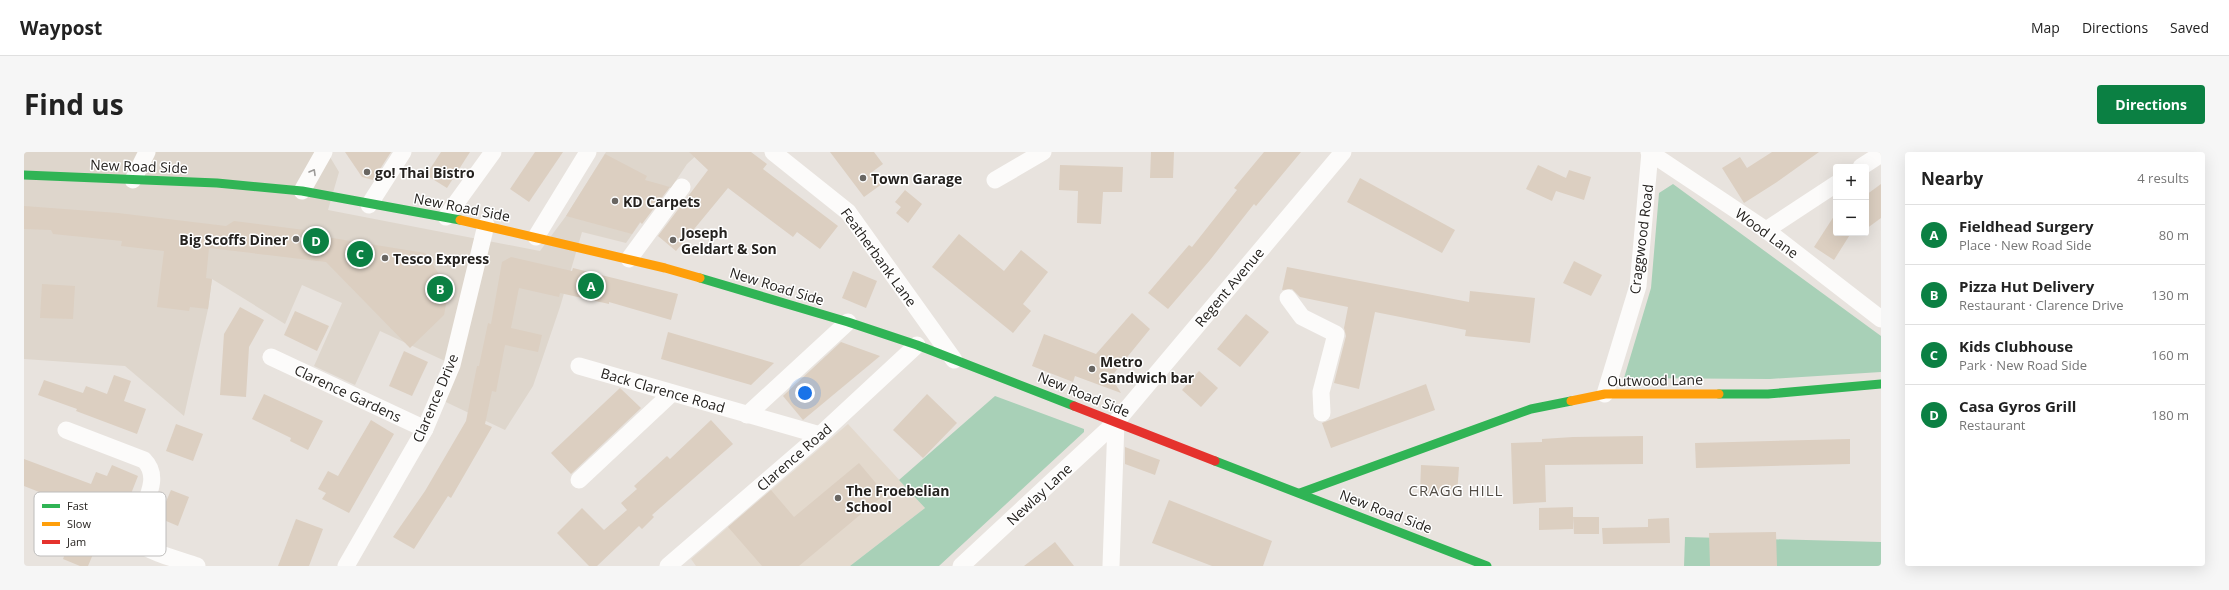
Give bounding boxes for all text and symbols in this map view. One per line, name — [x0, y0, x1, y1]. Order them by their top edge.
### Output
text: Waypost — [20, 15, 102, 41]
text: Map — [2031, 18, 2060, 37]
text: Directions — [2082, 18, 2148, 37]
text: Saved — [2170, 18, 2209, 37]
text: Find us — [24, 85, 124, 123]
button: Directions — [2097, 85, 2205, 124]
street label: New Road Side — [90, 155, 188, 177]
place label: go! Thai Bistro — [375, 163, 475, 182]
map controls — [1833, 164, 1869, 236]
button: + — [1833, 164, 1869, 200]
marker: go! Thai Bistro — [362, 167, 372, 177]
text: Nearby — [1921, 167, 1983, 190]
one-way arrow — [308, 169, 316, 176]
place label: Town Garage — [871, 169, 962, 188]
text: 4 results — [2137, 169, 2189, 187]
marker: Town Garage — [858, 173, 868, 183]
street label: Craggwood Road — [1625, 183, 1657, 295]
street label: New Road Side — [412, 188, 512, 226]
place label: KD Carpets — [623, 192, 700, 211]
marker: KD Carpets — [610, 196, 620, 206]
button: − — [1833, 200, 1869, 236]
street label: Featherbank Lane — [837, 204, 921, 310]
street label: Wood Lane — [1732, 204, 1802, 262]
text: Fieldhead Surgery — [1959, 216, 2094, 236]
place label: Joseph Geldart & Son — [679, 223, 777, 258]
pin: D — [303, 226, 329, 256]
text: A — [1930, 226, 1938, 244]
text: 80 m — [2159, 226, 2189, 244]
place label: Big Scoffs Diner — [179, 230, 289, 249]
marker: Big Scoffs Diner — [291, 234, 301, 244]
marker: Joseph Geldart & Son — [668, 235, 678, 245]
text: Place · New Road Side — [1959, 236, 2092, 254]
pin: C — [347, 239, 373, 269]
street label: Regent Avenue — [1190, 243, 1268, 331]
place label: Tesco Express — [393, 249, 489, 268]
marker: Tesco Express — [380, 253, 390, 263]
street label: New Road Side — [728, 263, 827, 309]
pin: A — [578, 271, 604, 301]
pin: B — [427, 274, 453, 304]
text: Pizza Hut Delivery — [1959, 276, 2094, 296]
text: B — [1930, 286, 1938, 304]
text: 130 m — [2151, 286, 2189, 304]
text: Restaurant · Clarence Drive — [1959, 296, 2124, 314]
text: Kids Clubhouse — [1959, 336, 2073, 356]
text: C — [1930, 346, 1938, 364]
text: 160 m — [2151, 346, 2189, 364]
street label: Clarence Drive — [408, 351, 462, 445]
place label: Metro Sandwich bar — [1100, 352, 1195, 387]
text: Park · New Road Side — [1959, 356, 2087, 374]
street label: Clarence Gardens — [291, 360, 405, 426]
street label: Back Clarence Road — [599, 363, 727, 417]
marker: Metro Sandwich bar — [1087, 364, 1097, 374]
street label: New Road Side — [1035, 367, 1133, 421]
street label: Outwood Lane — [1607, 370, 1703, 390]
your location — [795, 383, 815, 403]
text: Casa Gyros Grill — [1959, 396, 2076, 416]
text: D — [1929, 406, 1939, 424]
text: 180 m — [2151, 406, 2189, 424]
text: Restaurant — [1959, 416, 2026, 434]
street label: Clarence Road — [752, 419, 836, 495]
street label: Newlay Lane — [1002, 459, 1076, 529]
district label: CRAGG HILL — [1409, 480, 1503, 500]
place label: The Froebelian School — [846, 481, 950, 516]
street label: New Road Side — [1337, 485, 1435, 537]
legend — [34, 492, 166, 556]
marker: The Froebelian School — [833, 493, 843, 503]
text: Fast — [67, 498, 88, 513]
text: Slow — [67, 516, 91, 531]
text: Jam — [66, 534, 86, 549]

